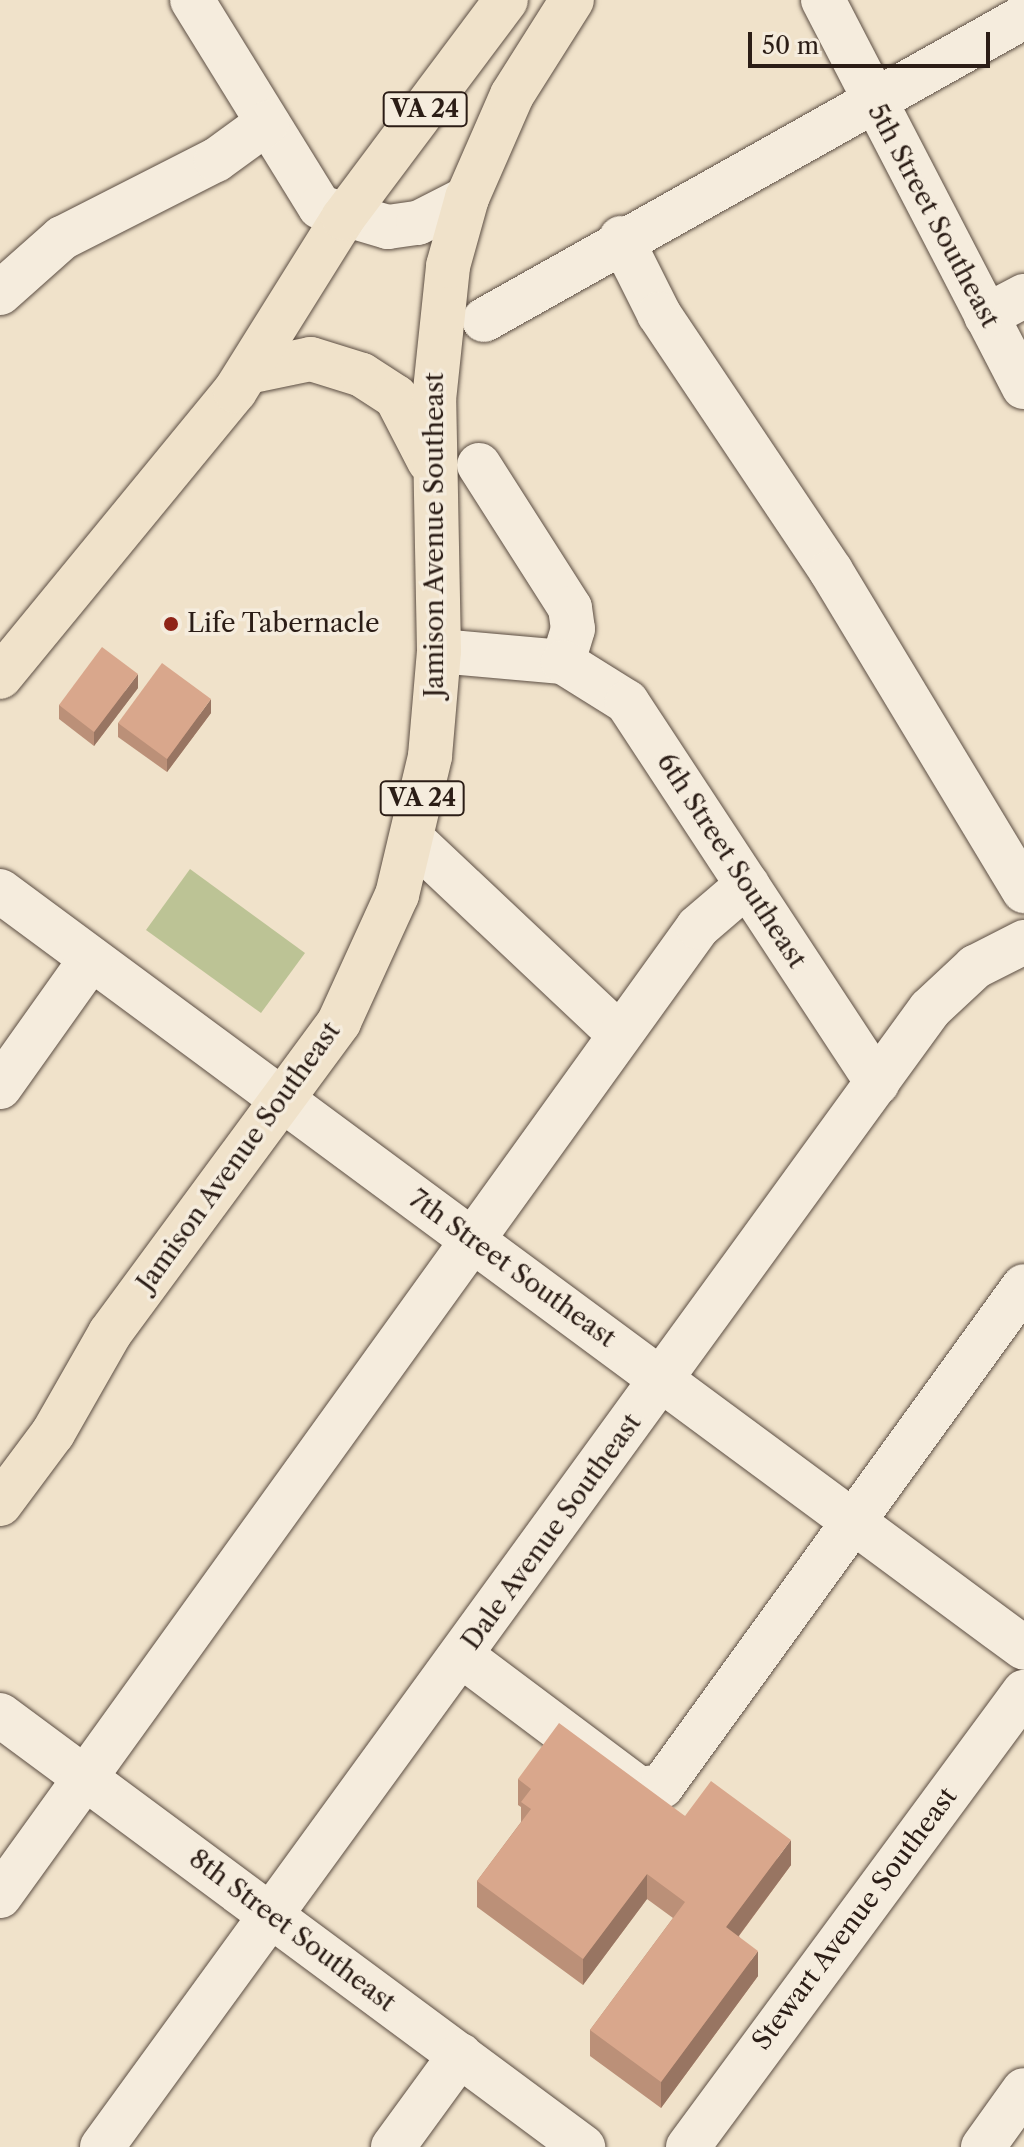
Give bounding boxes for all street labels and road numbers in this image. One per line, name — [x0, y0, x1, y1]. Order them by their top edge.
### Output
road number: VA 24 — [381, 89, 469, 129]
street label: 5th Street Southeast — [861, 99, 1005, 333]
street label: Jamison Avenue Southeast — [419, 372, 451, 698]
street label: 6th Street Southeast — [650, 748, 812, 974]
road number: VA 24 — [378, 778, 466, 818]
street label: Jamison Avenue Southeast — [131, 1016, 347, 1298]
street label: 7th Street Southeast — [403, 1184, 621, 1354]
street label: Dale Avenue Southeast — [456, 1408, 648, 1656]
street label: Stewart Avenue Southeast — [746, 1781, 964, 2057]
street label: 8th Street Southeast — [183, 1843, 401, 2019]

